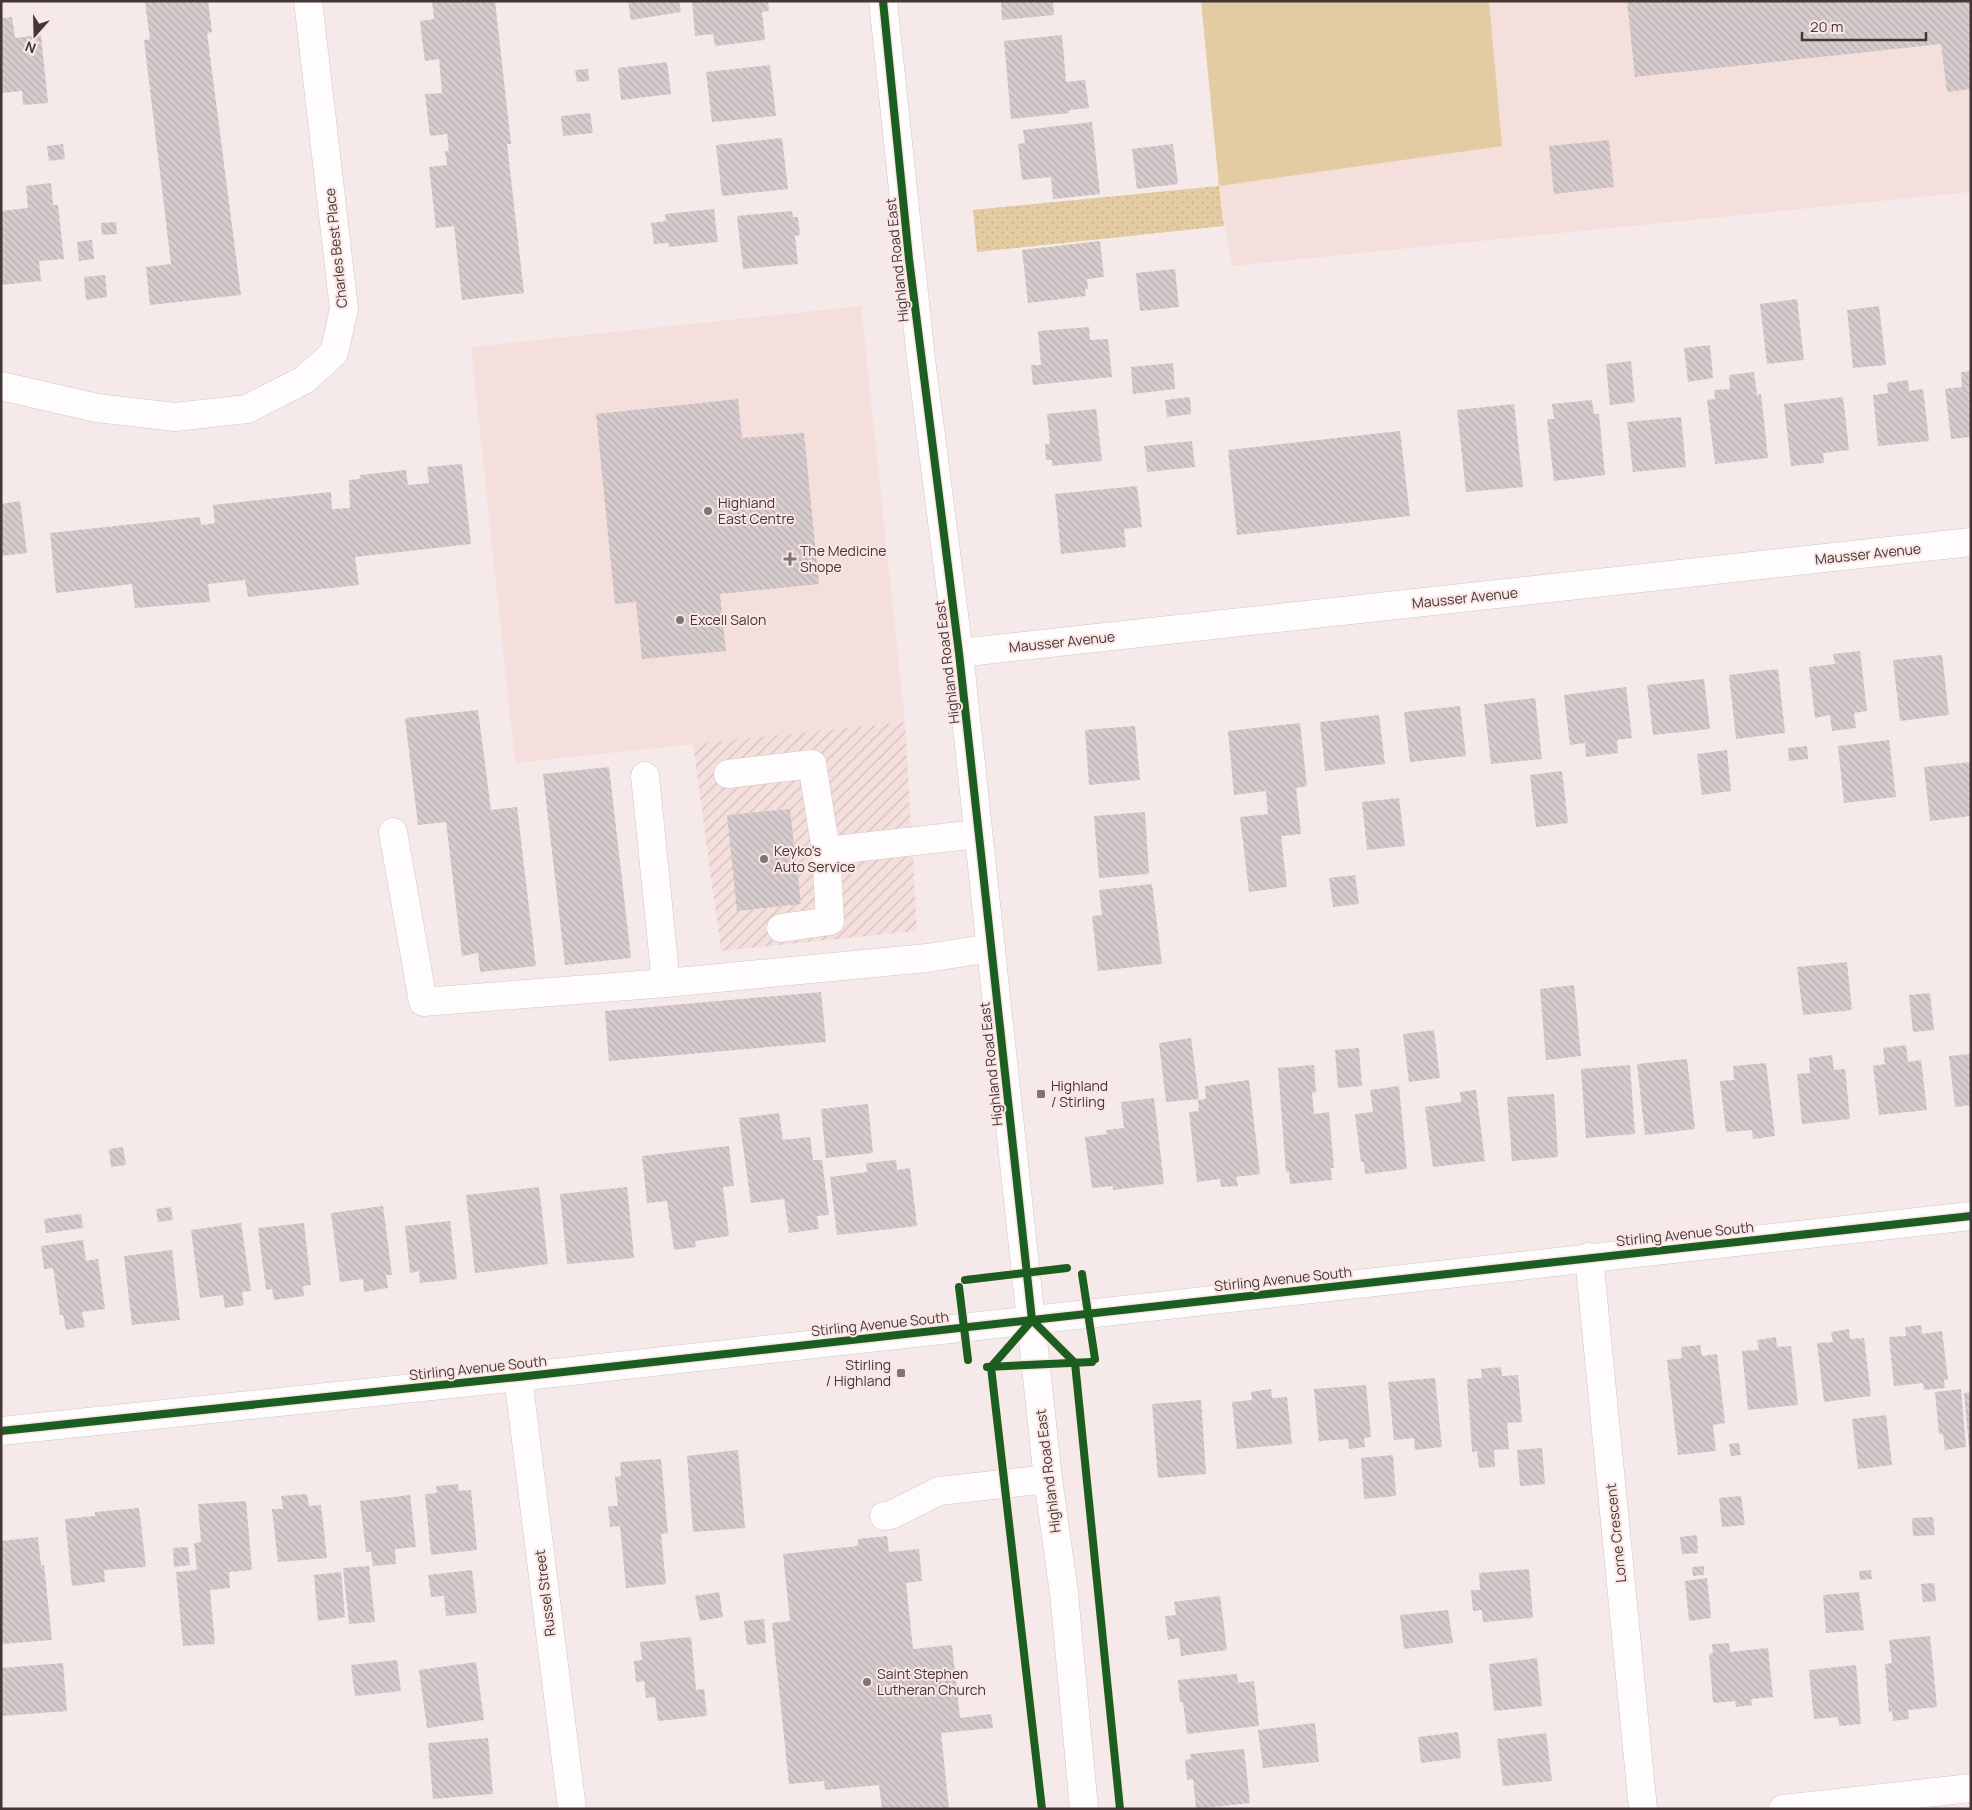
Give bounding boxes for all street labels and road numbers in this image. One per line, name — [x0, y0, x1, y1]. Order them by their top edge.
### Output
street label: Charles Best Place — [320, 187, 351, 309]
street label: Highland Road East — [881, 197, 912, 323]
street label: Mausser Avenue — [1814, 538, 1922, 569]
street label: Mausser Avenue — [1411, 582, 1519, 613]
street label: Highland Road East — [929, 599, 964, 725]
street label: Mausser Avenue — [1008, 626, 1116, 657]
street label: Highland Road East — [975, 1001, 1006, 1127]
street label: Stirling Avenue South — [1615, 1217, 1755, 1250]
street label: Stirling Avenue South — [1213, 1262, 1353, 1295]
street label: Stirling Avenue South — [810, 1307, 950, 1340]
street label: Stirling Avenue South — [408, 1351, 548, 1384]
street label: Highland Road East — [1030, 1408, 1065, 1534]
street label: Lorne Crescent — [1601, 1482, 1630, 1584]
street label: Russel Street — [530, 1548, 559, 1638]

